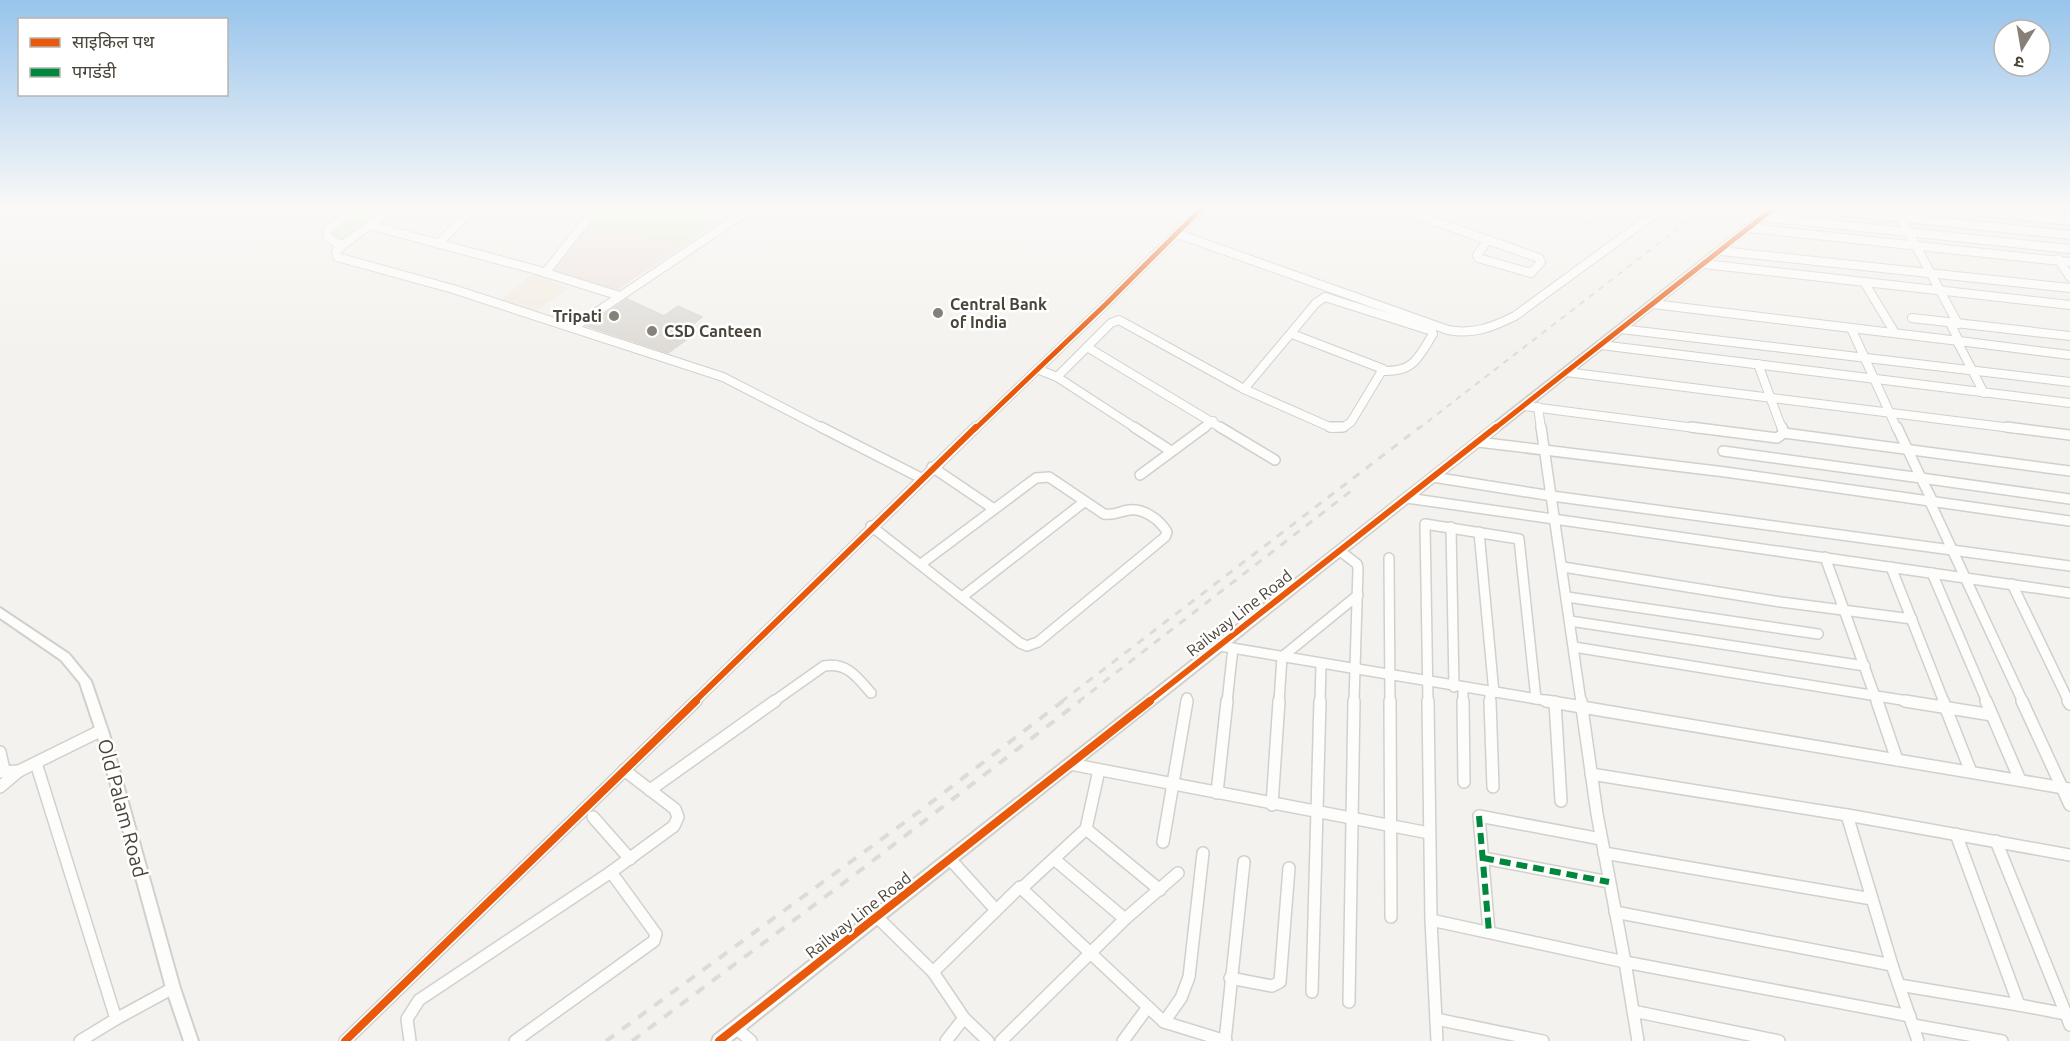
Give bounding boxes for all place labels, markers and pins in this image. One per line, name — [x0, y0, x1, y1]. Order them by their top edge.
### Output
place label: Central Bank of India — [950, 295, 1047, 331]
marker: Central Bank of India — [931, 306, 945, 320]
place label: Tripati — [553, 307, 602, 325]
marker: Tripati — [607, 309, 621, 323]
place label: CSD Canteen — [664, 322, 762, 340]
marker: CSD Canteen — [645, 324, 659, 338]

